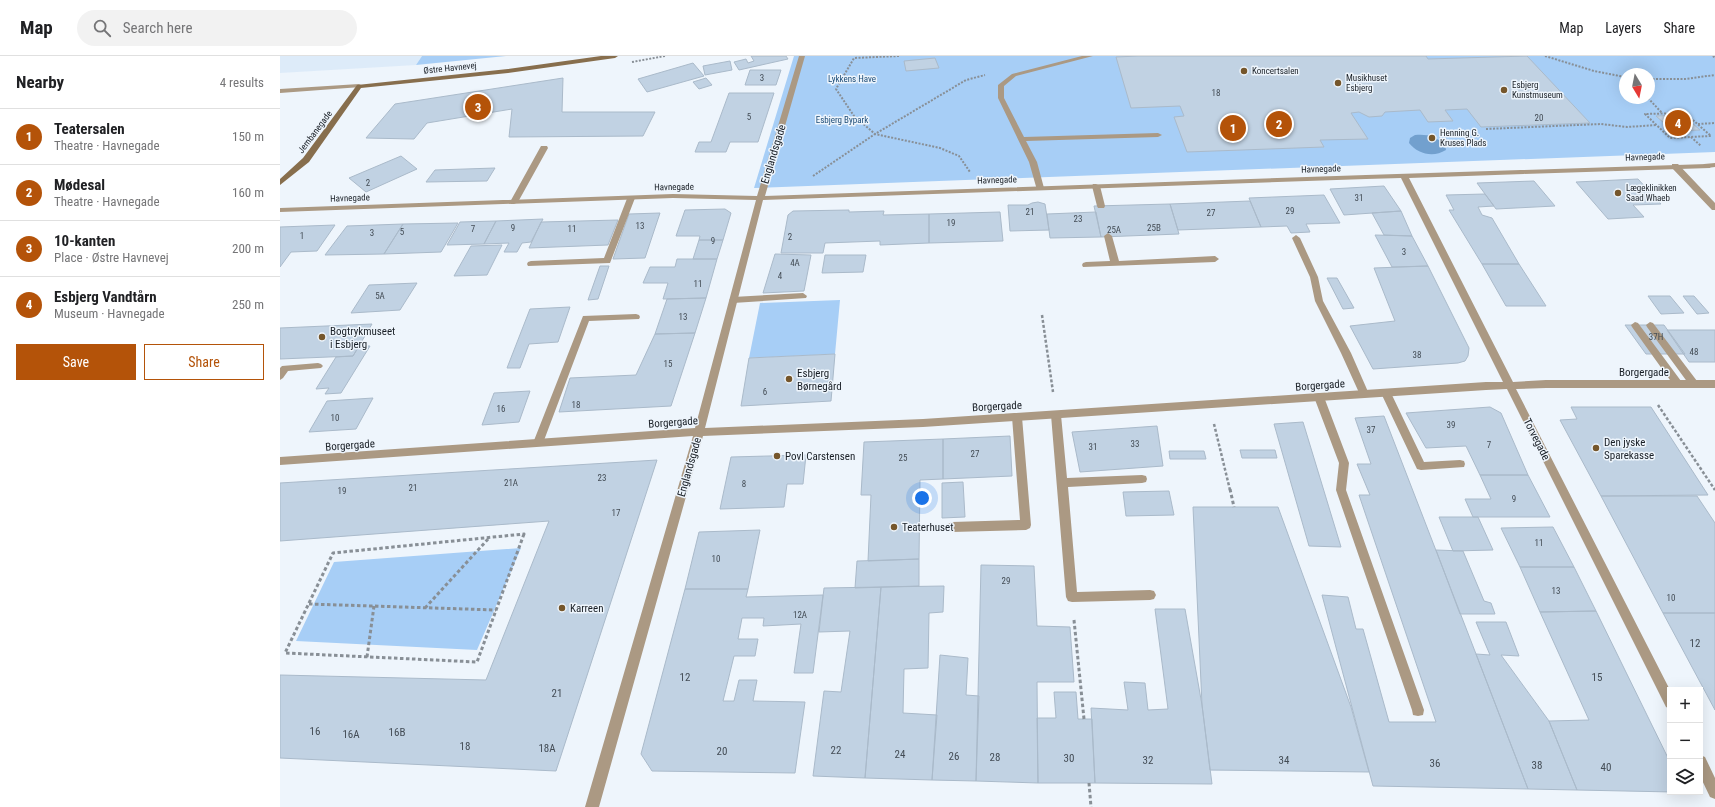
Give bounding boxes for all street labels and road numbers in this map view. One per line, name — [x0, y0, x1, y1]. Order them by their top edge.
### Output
street label: Østre Havnevej — [423, 60, 477, 76]
street label: Jernbanegade — [296, 109, 334, 155]
street label: Englandsgade — [758, 123, 789, 185]
street label: Havnegade — [1625, 151, 1665, 163]
street label: Havnegade — [1301, 163, 1341, 175]
street label: Havnegade — [977, 174, 1017, 186]
street label: Havnegade — [654, 182, 694, 192]
street label: Havnegade — [330, 192, 370, 204]
street label: Borgergade — [1619, 366, 1669, 379]
street label: Borgergade — [1295, 377, 1345, 394]
street label: Borgergade — [972, 399, 1022, 414]
street label: Borgergade — [648, 414, 698, 431]
street label: Torvegade — [1520, 416, 1553, 462]
street label: Englandsgade — [675, 436, 704, 498]
street label: Borgergade — [325, 437, 375, 454]

